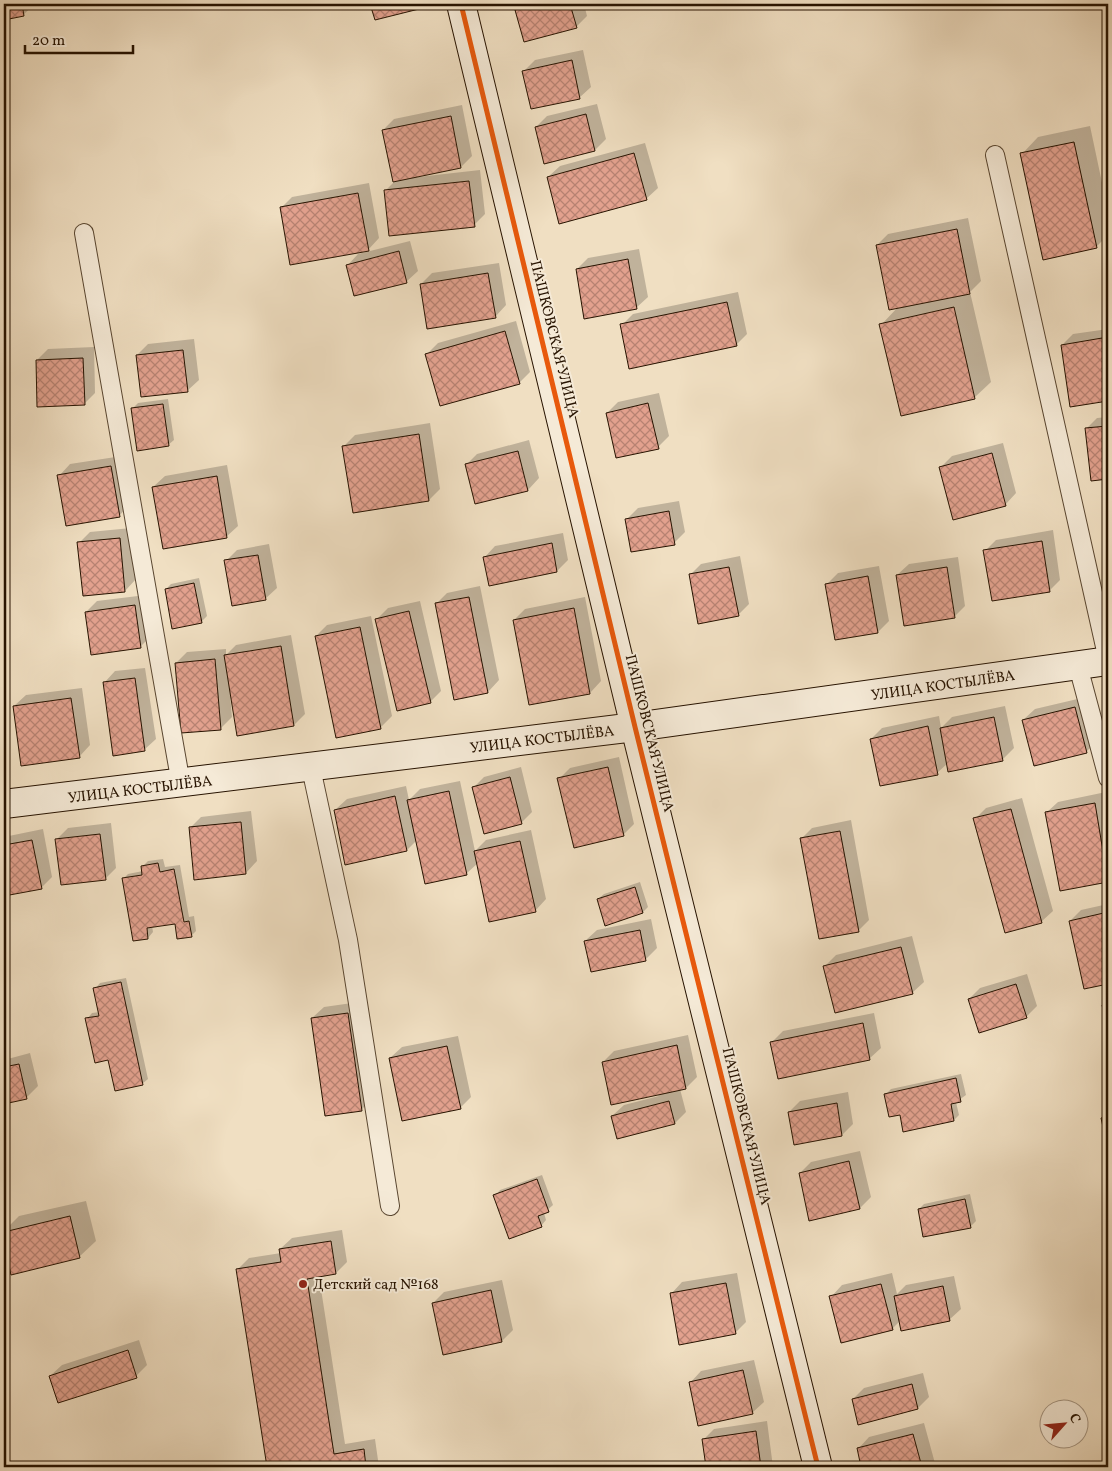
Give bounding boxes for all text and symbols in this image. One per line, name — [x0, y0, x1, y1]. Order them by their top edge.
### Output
scale bar — [25, 22, 132, 54]
text: 20 m — [32, 31, 65, 52]
street label: ПАШКОВСКАЯ УЛИЦА — [524, 258, 583, 421]
street label: ПАШКОВСКАЯ УЛИЦА — [619, 652, 678, 815]
street label: УЛИЦА КОСТЫЛЁВА — [870, 666, 1017, 707]
street label: УЛИЦА КОСТЫЛЁВА — [469, 721, 616, 760]
street label: УЛИЦА КОСТЫЛЁВА — [67, 771, 214, 810]
street label: ПАШКОВСКАЯ УЛИЦА — [716, 1045, 775, 1208]
place label: Детский сад №168 — [313, 1275, 439, 1296]
marker: Детский сад №168 — [297, 1278, 309, 1290]
north arrow — [1040, 1398, 1090, 1448]
text: С — [1064, 1410, 1085, 1427]

